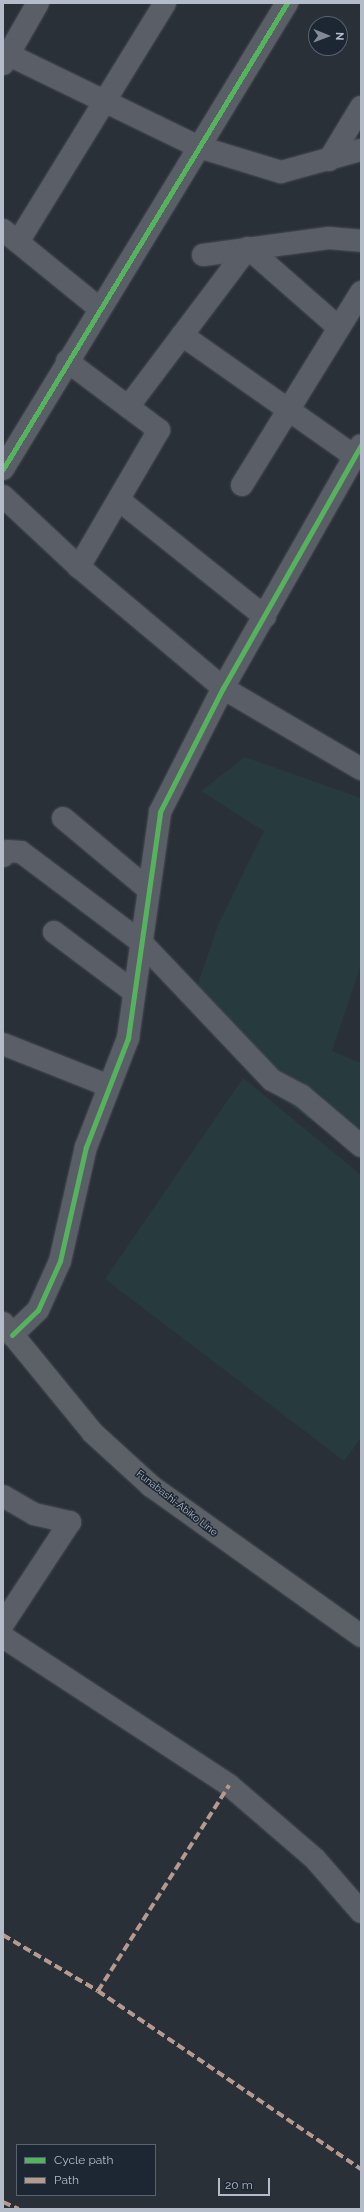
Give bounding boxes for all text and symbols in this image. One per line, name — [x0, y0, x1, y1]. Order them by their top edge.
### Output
north arrow — [308, 16, 348, 56]
text: N — [333, 32, 346, 41]
street label: Funabashi-Abiko Line — [134, 1468, 220, 1538]
legend — [16, 2144, 156, 2196]
text: Cycle path — [54, 2153, 113, 2167]
scale bar — [220, 2170, 272, 2196]
text: Path — [54, 2173, 79, 2187]
text: 20 m — [225, 2178, 253, 2192]

